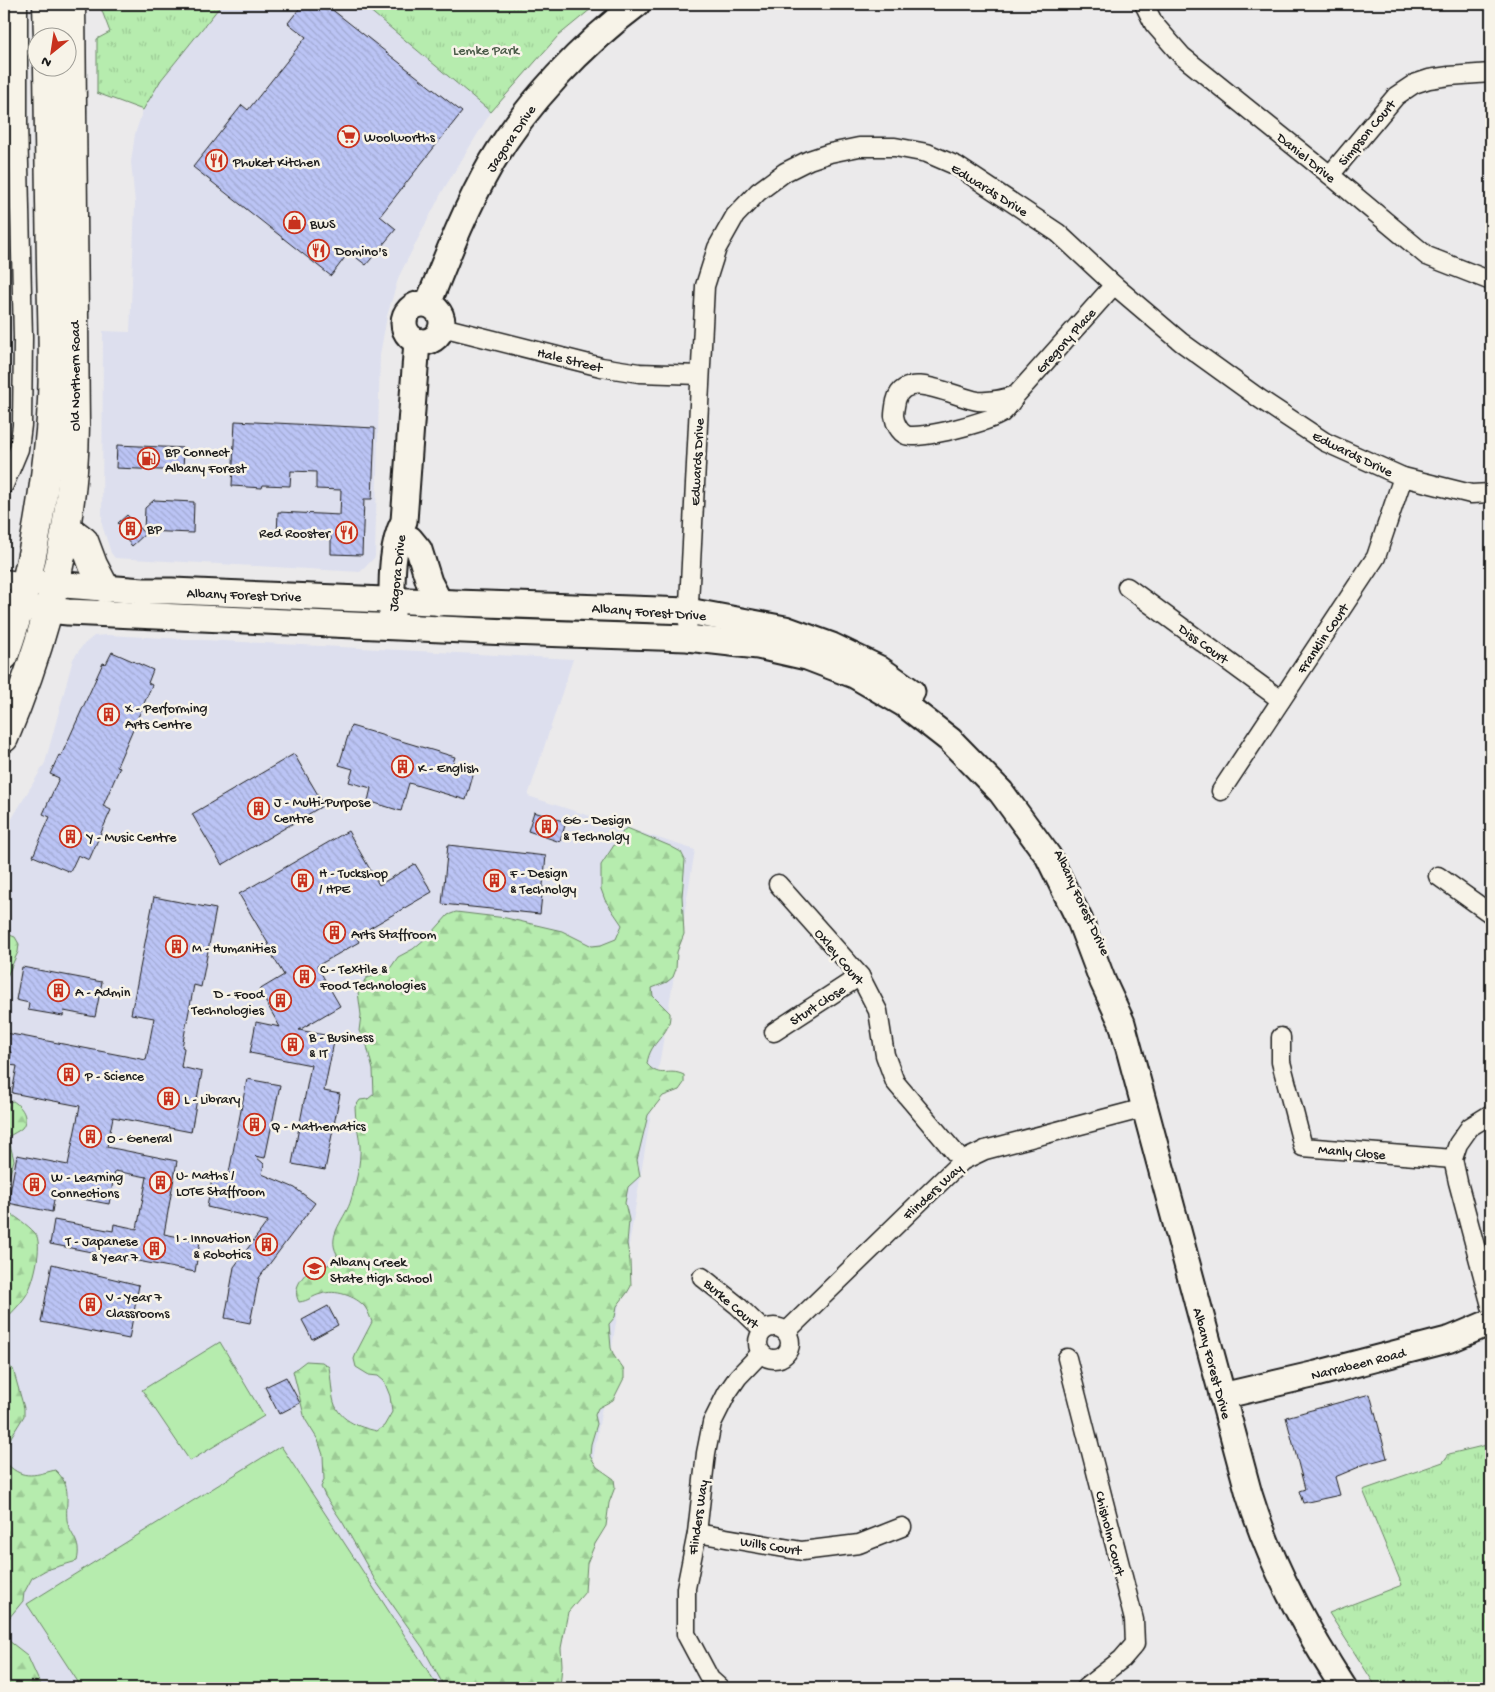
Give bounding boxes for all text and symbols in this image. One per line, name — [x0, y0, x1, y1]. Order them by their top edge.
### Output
north arrow — [28, 28, 78, 78]
park label: Lemke Park — [453, 43, 521, 60]
text: N — [39, 51, 55, 71]
street label: Simpson Court — [1335, 96, 1401, 170]
street label: Jagora Drive — [484, 102, 541, 176]
supermarket icon: Woolworths — [336, 124, 360, 148]
street label: Daniel Drive — [1272, 129, 1339, 188]
place label: Woolworths — [364, 130, 436, 147]
restaurant icon: Phuket Kitchen — [205, 149, 229, 173]
place label: Phuket Kitchen — [232, 155, 320, 172]
street label: Edwards Drive — [947, 161, 1031, 222]
shop icon: BWS — [282, 211, 306, 235]
place label: BWS — [309, 217, 336, 234]
restaurant icon: Domino's — [307, 238, 331, 262]
place label: Domino's — [334, 244, 388, 261]
street label: Gregory Place — [1033, 305, 1101, 378]
street label: Old Northern Road — [68, 319, 85, 431]
street label: Hale Street — [535, 345, 605, 378]
street label: Edwards Drive — [688, 417, 709, 506]
street label: Edwards Drive — [1309, 428, 1396, 482]
place label: BP Connect Albany Forest — [164, 445, 247, 478]
fuel station icon: BP Connect Albany Forest — [137, 447, 161, 471]
building icon: BP — [119, 516, 143, 540]
restaurant icon: Red Rooster — [334, 520, 358, 544]
place label: BP — [146, 522, 162, 539]
place label: Red Rooster — [259, 526, 331, 543]
street label: Jagora Drive — [386, 533, 411, 612]
street label: Albany Forest Drive — [186, 586, 302, 607]
street label: Franklin Court — [1294, 600, 1354, 679]
street label: Albany Forest Drive — [591, 601, 707, 626]
street label: Diss Court — [1173, 621, 1232, 670]
place label: X - Performing Arts Centre — [124, 701, 207, 734]
building icon: X - Performing Arts Centre — [97, 703, 121, 727]
building icon: K - English — [390, 755, 414, 779]
place label: K - English — [418, 761, 479, 778]
place label: J - Multi-Purpose Centre — [274, 795, 372, 828]
building icon: J - Multi-Purpose Centre — [246, 797, 270, 821]
place label: GG - Design & Technolgy — [563, 813, 631, 846]
building icon: GG - Design & Technolgy — [535, 815, 559, 839]
building icon: Y - Music Centre — [59, 824, 83, 848]
place label: Y - Music Centre — [85, 830, 177, 847]
street label: Albany Forest Drive — [1049, 847, 1113, 959]
place label: H - Tuckshop / HPE — [319, 866, 388, 899]
place label: F - Design & Technolgy — [509, 866, 577, 899]
building icon: H - Tuckshop / HPE — [291, 868, 315, 892]
building icon: F - Design & Technolgy — [482, 868, 506, 892]
building icon: Arts Staffroom — [323, 921, 347, 945]
street label: Oxley Court — [810, 926, 867, 990]
place label: Arts Staffroom — [351, 927, 436, 944]
building icon: M - Humanities — [164, 935, 188, 959]
place label: M - Humanities — [192, 941, 277, 958]
place label: C - Textile & Food Technologies — [319, 962, 427, 995]
building icon: C - Textile & Food Technologies — [292, 964, 316, 988]
building icon: A - Admin — [47, 979, 71, 1003]
street label: Sturt Close — [787, 981, 850, 1030]
place label: A - Admin — [75, 985, 131, 1002]
place label: D - Food Technologies — [190, 987, 266, 1020]
building icon: D - Food Technologies — [268, 989, 292, 1013]
place label: B - Business & IT — [308, 1030, 374, 1063]
building icon: B - Business & IT — [281, 1032, 305, 1056]
building icon: P - Science — [57, 1063, 81, 1087]
place label: P - Science — [84, 1069, 145, 1086]
building icon: L - Library — [156, 1086, 180, 1110]
place label: L - Library — [184, 1092, 240, 1109]
building icon: Q - Mathematics — [243, 1113, 267, 1137]
place label: Q - Mathematics — [271, 1119, 367, 1136]
building icon: O - General — [79, 1125, 103, 1149]
place label: O - General — [107, 1131, 172, 1148]
street label: Manly Close — [1317, 1142, 1387, 1165]
street label: Flinders Way — [900, 1161, 967, 1225]
place label: U- Maths / LOTE Staffroom — [176, 1168, 265, 1201]
place label: W - Learning Connections — [51, 1170, 123, 1203]
building icon: U- Maths / LOTE Staffroom — [148, 1170, 172, 1194]
building icon: W - Learning Connections — [23, 1172, 47, 1196]
place label: I - Innovation & Robotics — [176, 1231, 252, 1264]
building icon: I - Innovation & Robotics — [255, 1233, 279, 1257]
place label: T - Japanese & Year 7 — [64, 1234, 139, 1267]
building icon: T - Japanese & Year 7 — [142, 1236, 166, 1260]
place label: Albany Creek State High School — [330, 1255, 432, 1288]
school or university icon: Albany Creek State High School — [302, 1257, 326, 1281]
street label: Burke Court — [699, 1276, 762, 1334]
place label: V - Year 7 Classrooms — [105, 1290, 170, 1323]
building icon: V - Year 7 Classrooms — [78, 1292, 102, 1316]
street label: Albany Forest Drive — [1188, 1306, 1234, 1422]
street label: Narrabeen Road — [1309, 1345, 1409, 1385]
street label: Flinders Way — [686, 1479, 713, 1557]
street label: Chisholm Court — [1090, 1490, 1128, 1579]
street label: Wills Court — [739, 1534, 804, 1561]

